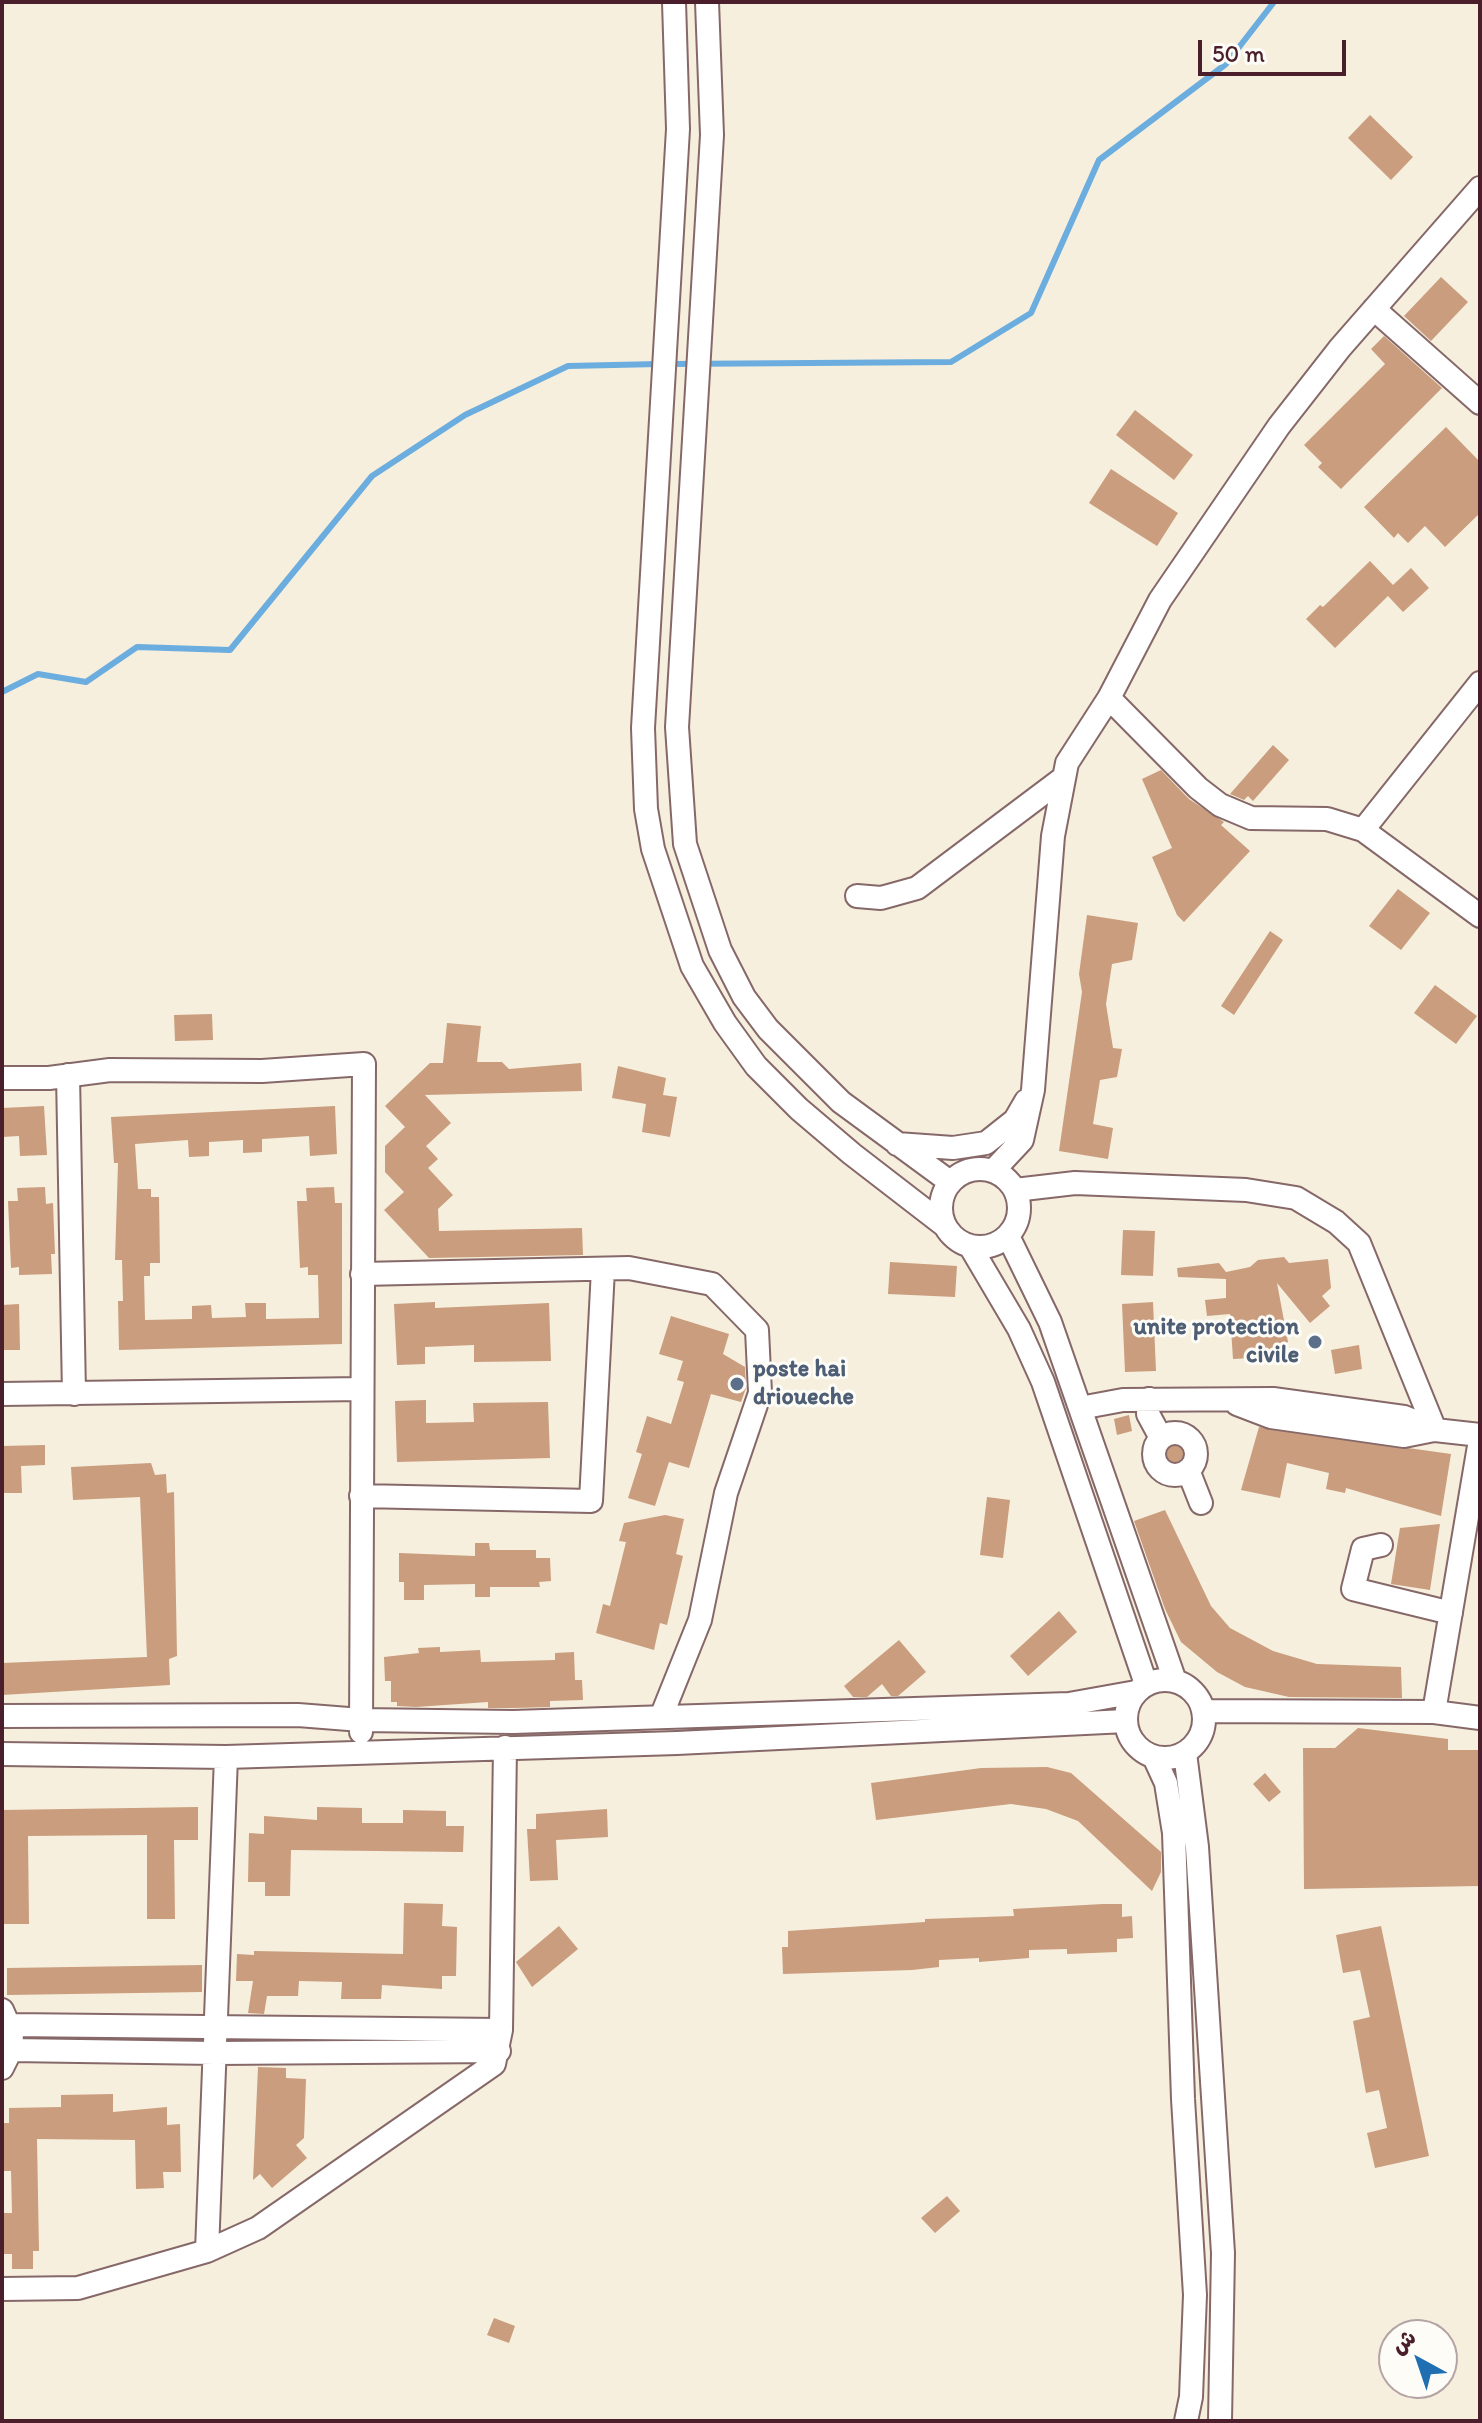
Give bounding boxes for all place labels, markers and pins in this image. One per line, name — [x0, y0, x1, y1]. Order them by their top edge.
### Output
place label: unite protection civile — [1133, 1314, 1299, 1370]
marker: unite protection civile — [1306, 1333, 1324, 1351]
place label: poste hai drioueche — [753, 1356, 854, 1412]
marker: poste hai drioueche — [728, 1375, 746, 1393]

